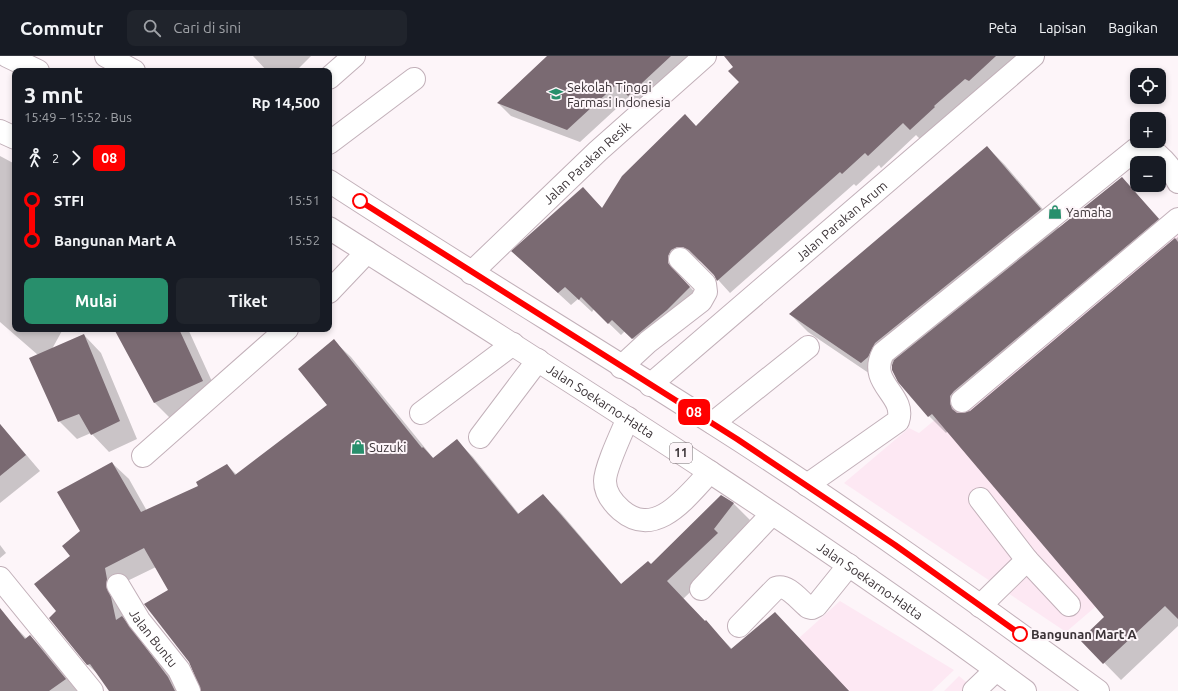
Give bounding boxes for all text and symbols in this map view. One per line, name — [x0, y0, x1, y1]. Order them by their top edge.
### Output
search box — [127, 10, 407, 46]
text: Commutr — [20, 17, 103, 39]
icon: search — [141, 17, 163, 39]
text: Cari di sini — [173, 19, 241, 36]
text: Peta — [989, 20, 1017, 36]
text: Lapisan — [1039, 20, 1086, 36]
text: Bagikan — [1108, 20, 1158, 36]
map controls — [1130, 68, 1166, 192]
button: locate — [1130, 68, 1166, 104]
place label: Sekolah Tinggi Farmasi Indonesia — [567, 80, 671, 109]
text: 3 mnt — [24, 82, 83, 107]
school or university icon: Sekolah Tinggi Farmasi Indonesia — [548, 86, 564, 102]
text: Rp 14,500 — [252, 94, 320, 111]
text: 15:49 – 15:52 · Bus — [24, 110, 132, 124]
button: + — [1130, 112, 1166, 148]
street label: Jalan Parakan Resik — [540, 118, 634, 207]
icon: walk — [24, 147, 46, 169]
icon: forward — [65, 147, 87, 169]
text: 08 — [101, 150, 117, 166]
text: 2 — [52, 151, 59, 165]
button: − — [1130, 156, 1166, 192]
street label: Jalan Parakan Arum — [793, 178, 889, 264]
text: STFI — [54, 192, 84, 209]
text: 15:51 — [287, 193, 320, 207]
unlabelled marker — [352, 193, 368, 209]
shop icon: Yamaha — [1047, 204, 1063, 220]
place label: Yamaha — [1066, 205, 1112, 219]
text: Bangunan Mart A — [54, 232, 176, 249]
text: 15:52 — [287, 233, 320, 247]
button: Mulai — [24, 278, 168, 324]
button: Tiket — [176, 278, 320, 324]
street label: Jalan Soekarno-Hatta — [544, 361, 657, 441]
line badge: 08 — [676, 399, 712, 425]
text: 08 — [686, 404, 702, 420]
shop icon: Suzuki — [350, 439, 366, 455]
place label: Suzuki — [369, 440, 406, 454]
road number: 11 — [670, 443, 692, 463]
street label: Jalan Soekarno-Hatta — [815, 539, 926, 622]
street label: Jalan Buntu — [127, 607, 181, 670]
marker: Bangunan Mart A — [1012, 626, 1028, 642]
place label: Bangunan Mart A — [1031, 627, 1138, 641]

